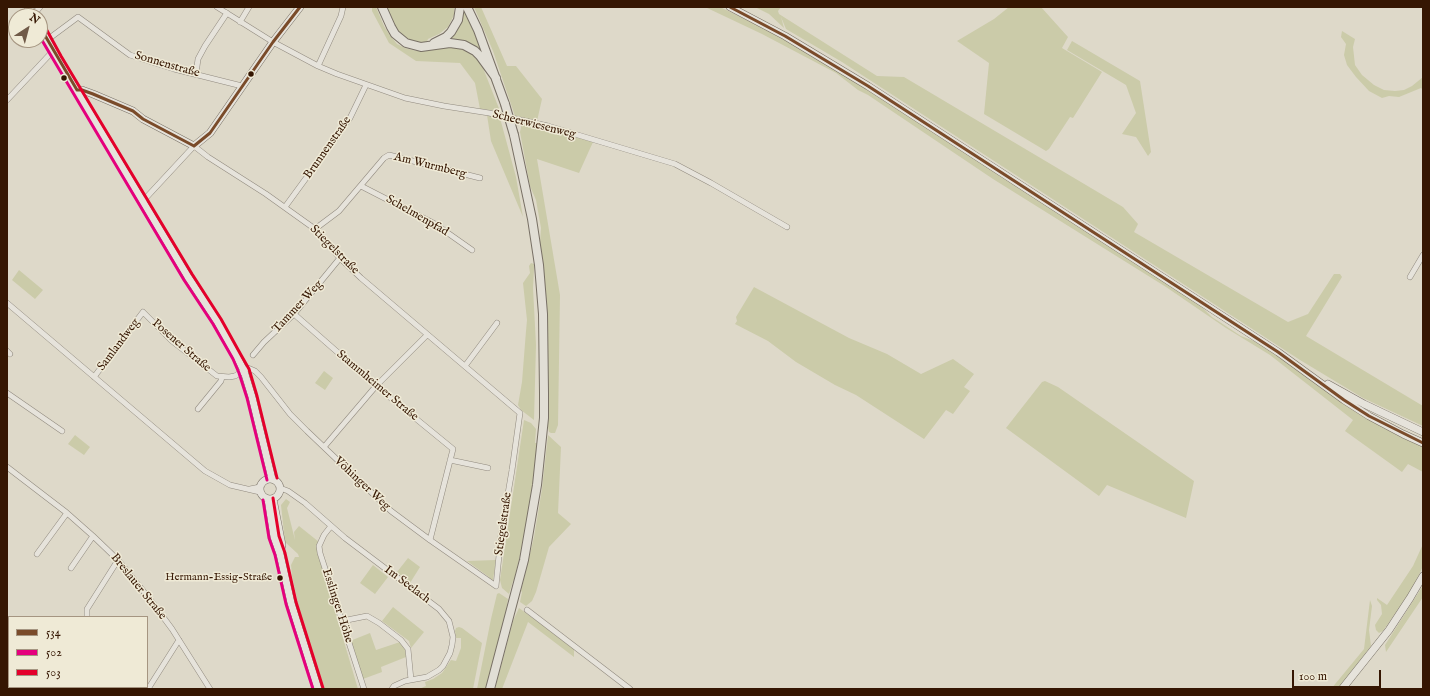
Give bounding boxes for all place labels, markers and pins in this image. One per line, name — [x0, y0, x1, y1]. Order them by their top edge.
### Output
unlabelled marker — [246, 69, 256, 79]
unlabelled marker — [59, 73, 69, 83]
place label: Hermann-Essig-Straße — [165, 571, 272, 585]
marker: Hermann-Essig-Straße — [275, 573, 285, 583]

